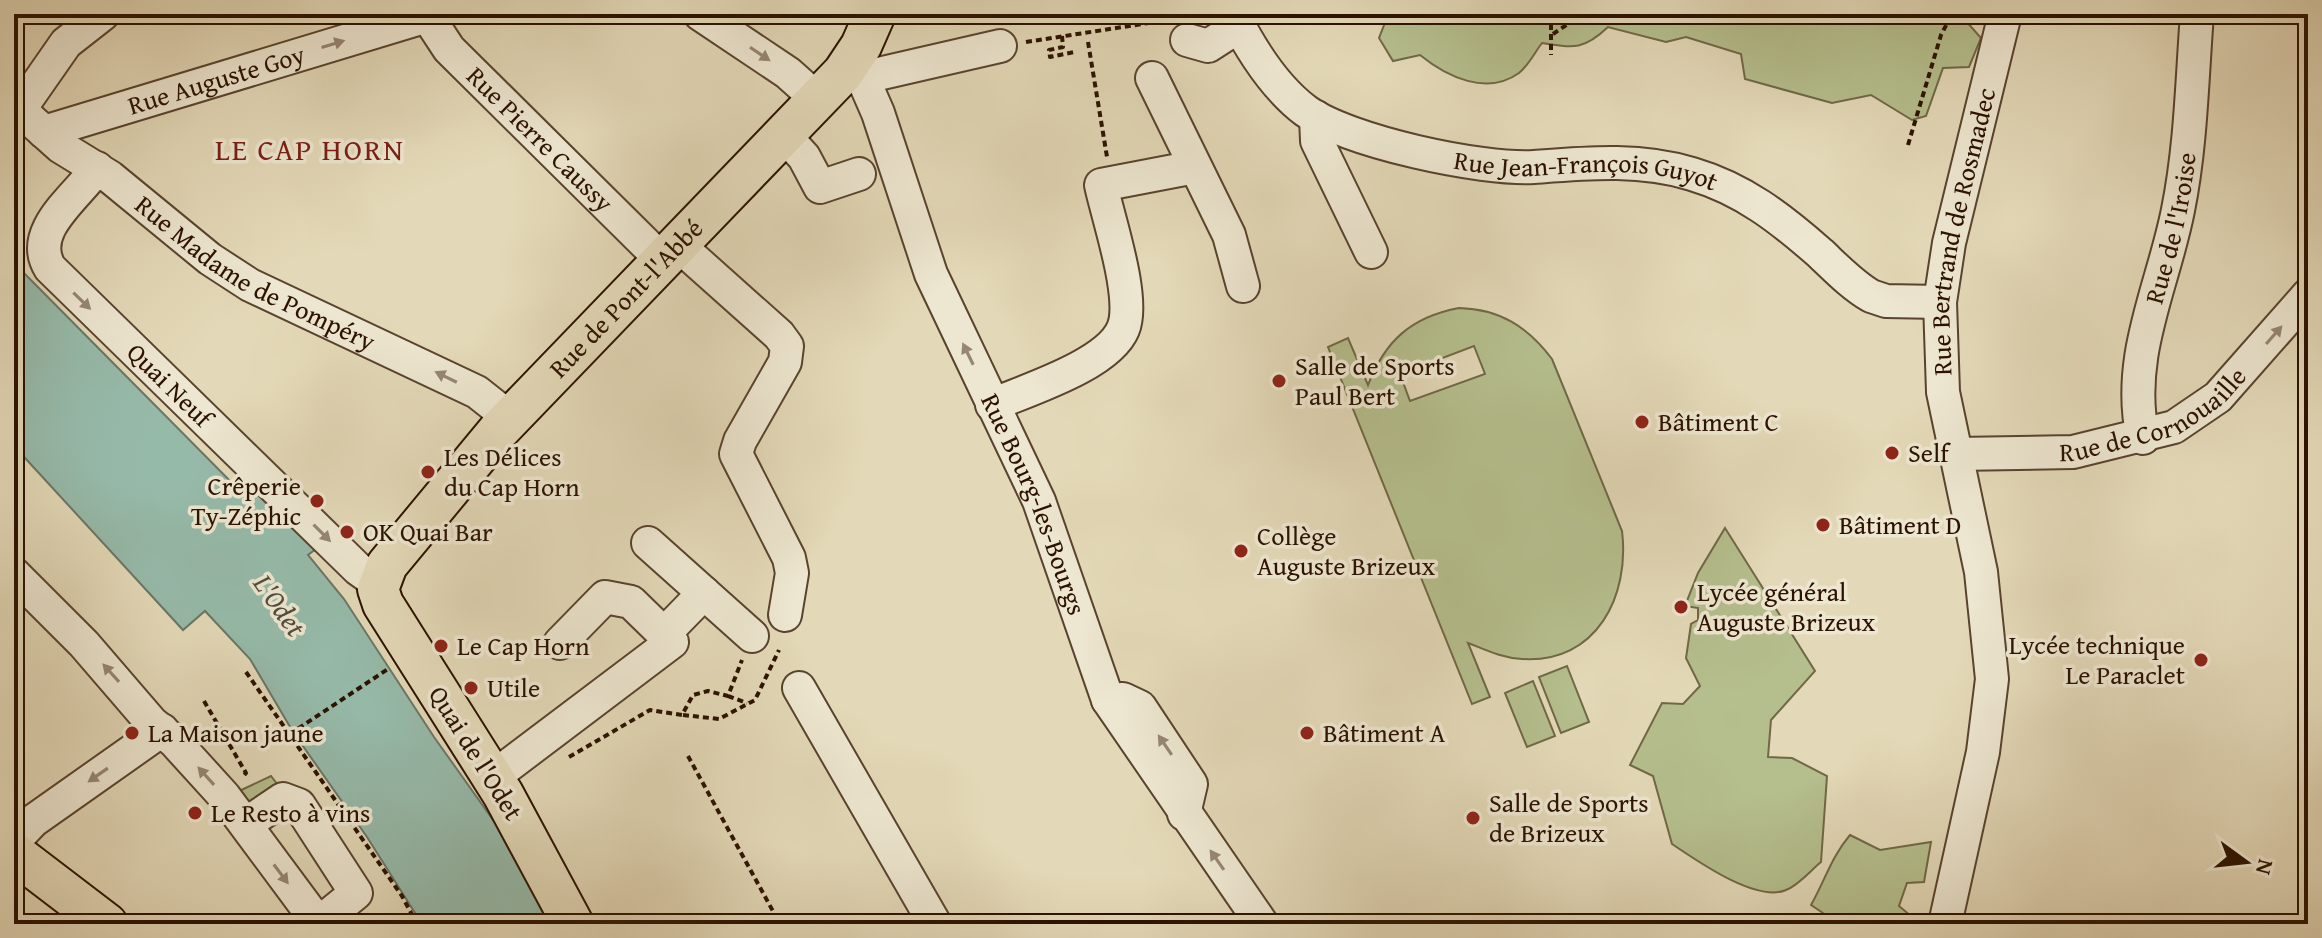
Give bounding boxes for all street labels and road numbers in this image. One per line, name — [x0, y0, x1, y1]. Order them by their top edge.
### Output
street label: Rue Auguste Goy — [123, 34, 309, 125]
street label: Rue Pierre Caussy — [458, 57, 623, 221]
street label: Rue Bertrand de Rosmadec — [1920, 84, 2005, 376]
street label: Rue Jean-François Guyot — [1451, 140, 1724, 200]
street label: Rue de l'Iroise — [2134, 150, 2206, 308]
street label: Rue Madame de Pompéry — [127, 185, 382, 360]
street label: Rue de Pont-l'Abbé — [539, 210, 712, 386]
street label: Quai Neuf — [118, 333, 224, 438]
street label: Rue de Cornouaille — [2059, 358, 2255, 471]
street label: Rue Bourg-les-Bourgs — [972, 387, 1097, 620]
street label: Quai de l'Odet — [420, 678, 533, 828]

